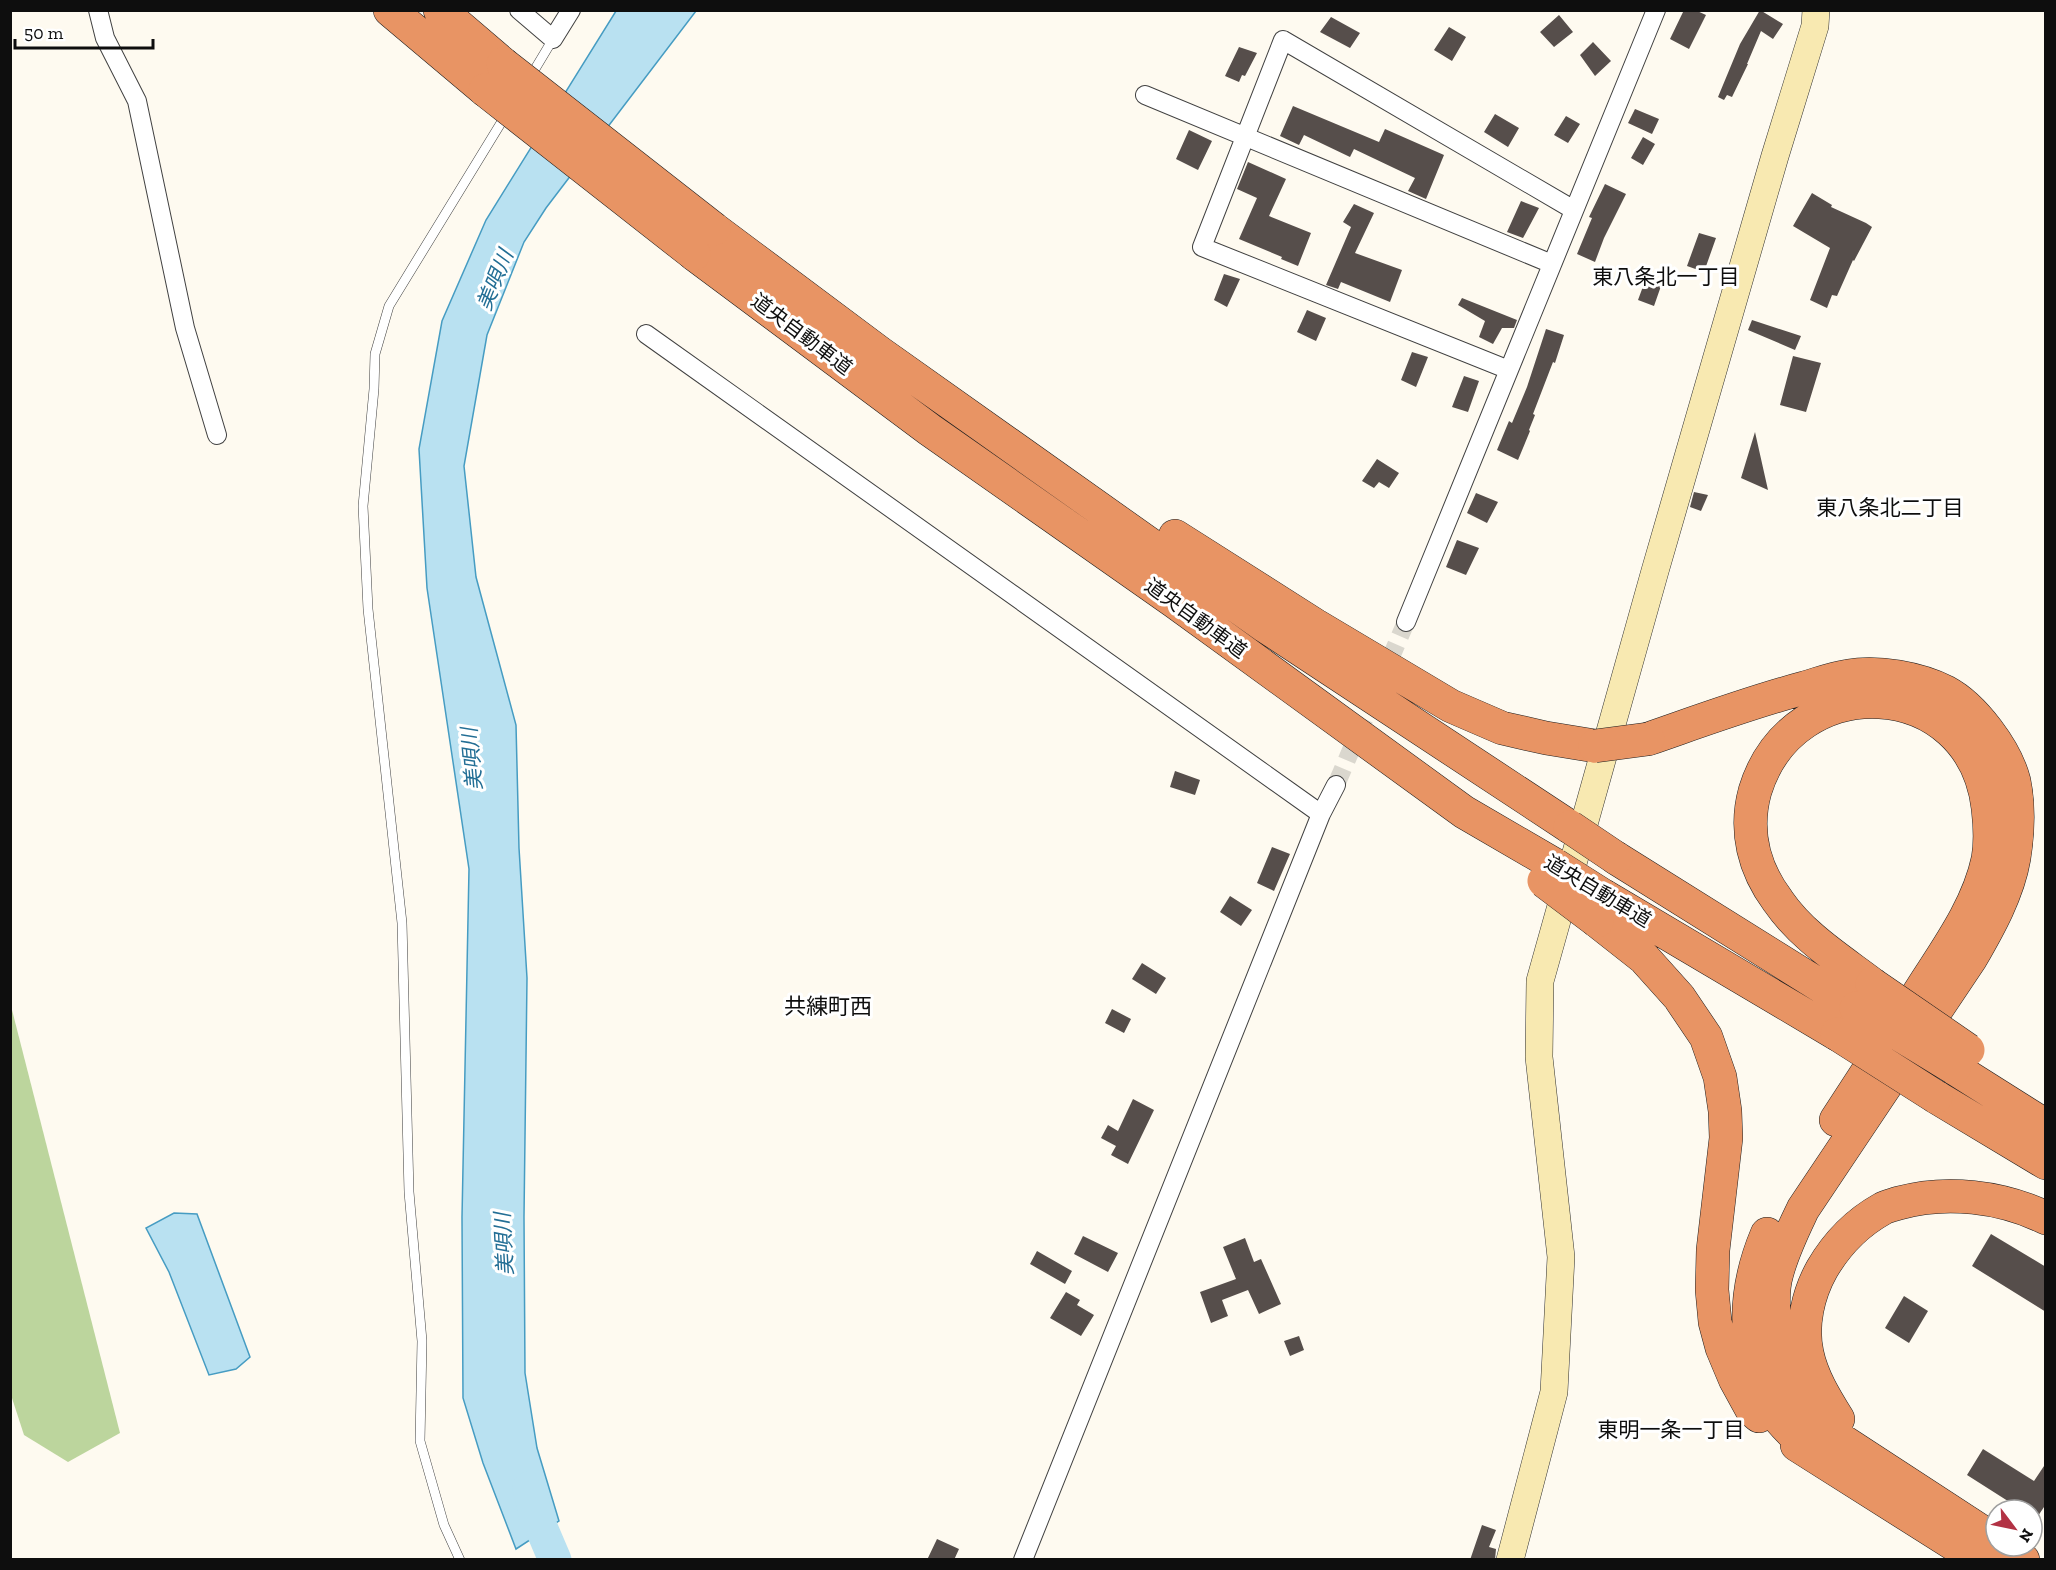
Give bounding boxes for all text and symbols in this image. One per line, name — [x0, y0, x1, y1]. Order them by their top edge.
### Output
scale bar — [15, 12, 153, 50]
text: 50 m — [24, 22, 64, 44]
water label: 美唄川 — [471, 244, 519, 314]
district label: 東八条北一丁目 — [1593, 264, 1740, 289]
street label: 道央自動車道 — [747, 288, 857, 380]
district label: 東八条北二丁目 — [1817, 495, 1964, 520]
street label: 道央自動車道 — [1140, 573, 1252, 663]
water label: 美唄川 — [456, 725, 487, 792]
street label: 道央自動車道 — [1540, 850, 1656, 932]
district label: 共練町西 — [784, 993, 872, 1020]
water label: 美唄川 — [489, 1210, 518, 1276]
district label: 東明一条一丁目 — [1598, 1417, 1745, 1442]
north arrow — [1984, 1498, 2044, 1558]
text: N — [2015, 1525, 2038, 1546]

